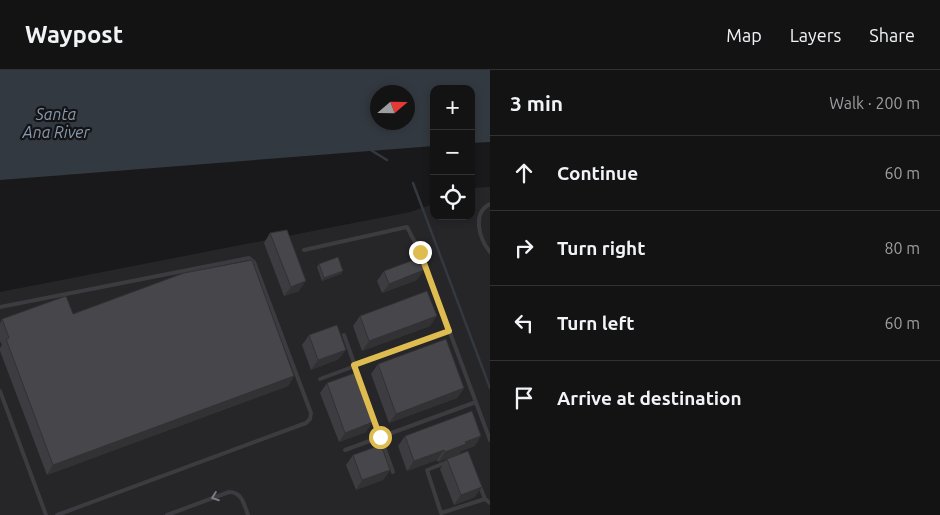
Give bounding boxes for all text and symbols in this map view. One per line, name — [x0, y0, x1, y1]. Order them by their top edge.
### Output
text: Waypost — [25, 21, 123, 48]
text: Map — [726, 25, 762, 45]
text: Layers — [790, 25, 841, 45]
text: Share — [869, 25, 915, 45]
north arrow — [370, 85, 415, 130]
map controls — [430, 85, 475, 220]
button: + — [430, 85, 475, 130]
text: 3 min — [510, 91, 563, 115]
text: Walk · 200 m — [829, 94, 920, 112]
water label: Santa Ana River — [21, 105, 90, 141]
button: − — [430, 130, 475, 175]
icon: ahead — [510, 159, 538, 187]
text: Continue — [557, 162, 638, 184]
text: 60 m — [884, 164, 920, 182]
button: locate — [430, 175, 475, 220]
icon: right — [510, 234, 538, 262]
text: Turn right — [557, 237, 645, 259]
text: 80 m — [884, 239, 920, 257]
route end — [409, 241, 432, 264]
icon: left — [510, 309, 538, 337]
text: Turn left — [557, 312, 635, 334]
text: 60 m — [884, 314, 920, 332]
icon: arrive — [510, 384, 538, 412]
text: Arrive at destination — [557, 387, 742, 409]
route start — [369, 426, 392, 449]
one-way arrow — [211, 491, 219, 501]

